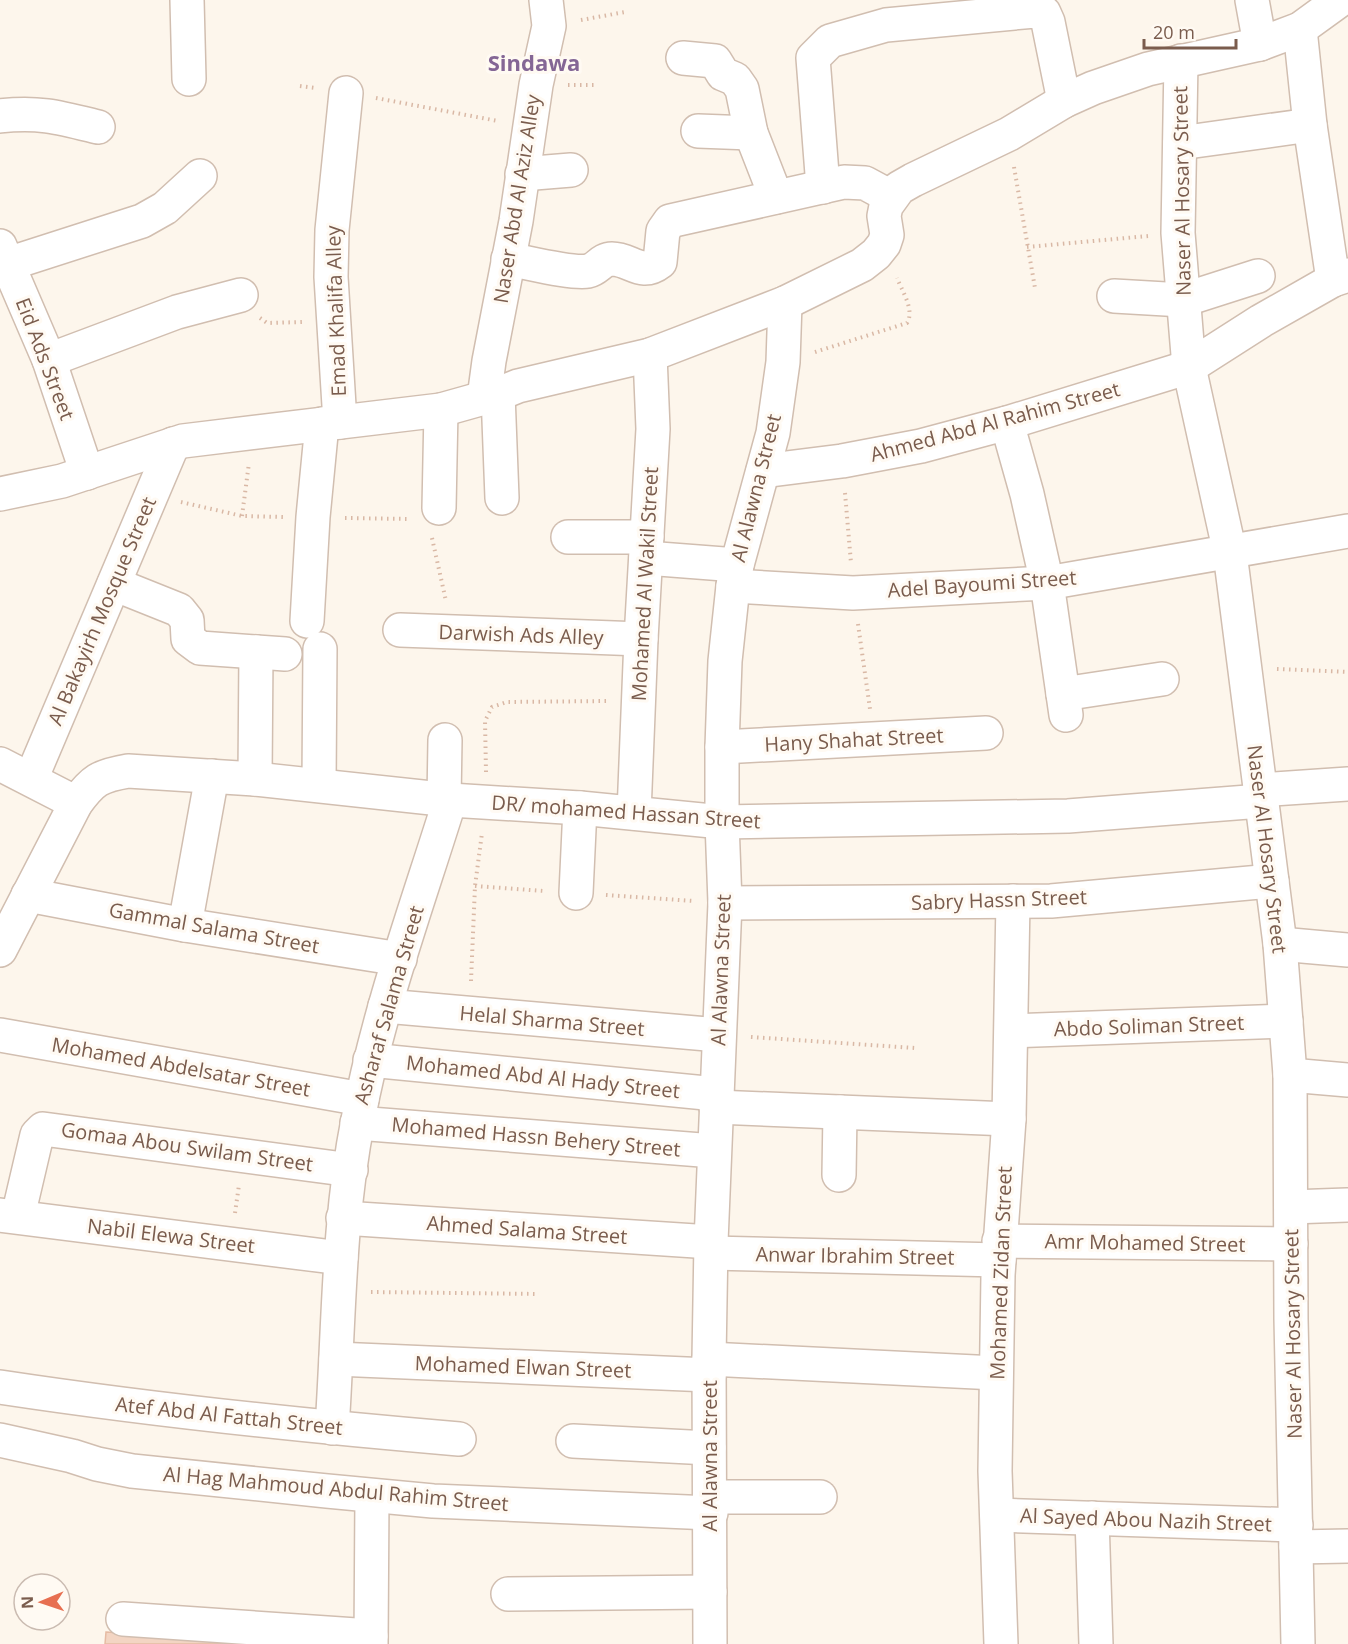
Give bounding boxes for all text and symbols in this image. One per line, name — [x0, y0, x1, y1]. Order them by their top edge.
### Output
scale bar — [1144, 12, 1236, 50]
text: 20 m — [1153, 20, 1195, 44]
district label: Sindawa — [488, 47, 580, 77]
street label: Naser Al Hosary Street — [1166, 86, 1197, 296]
street label: Naser Abd Al Aziz Alley — [487, 92, 547, 305]
street label: Emad Khalifa Alley — [319, 224, 352, 397]
street label: Eid Ads Street — [10, 294, 81, 424]
street label: Ahmed Abd Al Rahim Street — [867, 375, 1123, 468]
street label: Al Alawna Street — [724, 411, 787, 565]
street label: Mohamed Al Wakil Street — [625, 466, 664, 702]
street label: Al Bakayirh Mosque Street — [41, 492, 162, 729]
street label: Adel Bayoumi Street — [887, 563, 1077, 604]
street label: Darwish Ads Alley — [438, 618, 605, 651]
street label: Hany Shahat Street — [764, 721, 944, 758]
street label: Naser Al Hosary Street — [1241, 743, 1294, 955]
street label: DR/ mohamed Hassan Street — [490, 789, 762, 834]
street label: Sabry Hassn Street — [911, 883, 1087, 916]
street label: Al Alawna Street — [704, 894, 737, 1046]
street label: Gammal Salama Street — [107, 896, 321, 959]
street label: Asharaf Salama Street — [347, 902, 430, 1107]
street label: Helal Sharma Street — [458, 999, 646, 1042]
street label: Abdo Soliman Street — [1053, 1009, 1245, 1042]
street label: Mohamed Abdelsatar Street — [50, 1030, 312, 1103]
street label: Mohamed Abd Al Hady Street — [405, 1049, 681, 1104]
street label: Mohamed Hassn Behery Street — [390, 1110, 682, 1163]
street label: Gomaa Abou Swilam Street — [59, 1115, 315, 1178]
street label: Mohamed Zidan Street — [983, 1166, 1018, 1380]
street label: Ahmed Salama Street — [426, 1209, 628, 1250]
street label: Nabil Elewa Street — [86, 1212, 256, 1259]
street label: Amr Mohamed Street — [1044, 1227, 1246, 1258]
street label: Naser Al Hosary Street — [1277, 1229, 1308, 1439]
street label: Anwar Ibrahim Street — [755, 1240, 955, 1271]
street label: Mohamed Elwan Street — [414, 1349, 632, 1384]
street label: Al Alawna Street — [696, 1380, 723, 1532]
street label: Atef Abd Al Fattah Street — [114, 1390, 344, 1441]
street label: Al Hag Mahmoud Abdul Rahim Street — [162, 1460, 510, 1517]
street label: Al Sayed Abou Nazih Street — [1020, 1502, 1272, 1537]
north arrow — [12, 1572, 72, 1632]
text: N — [16, 1596, 38, 1609]

